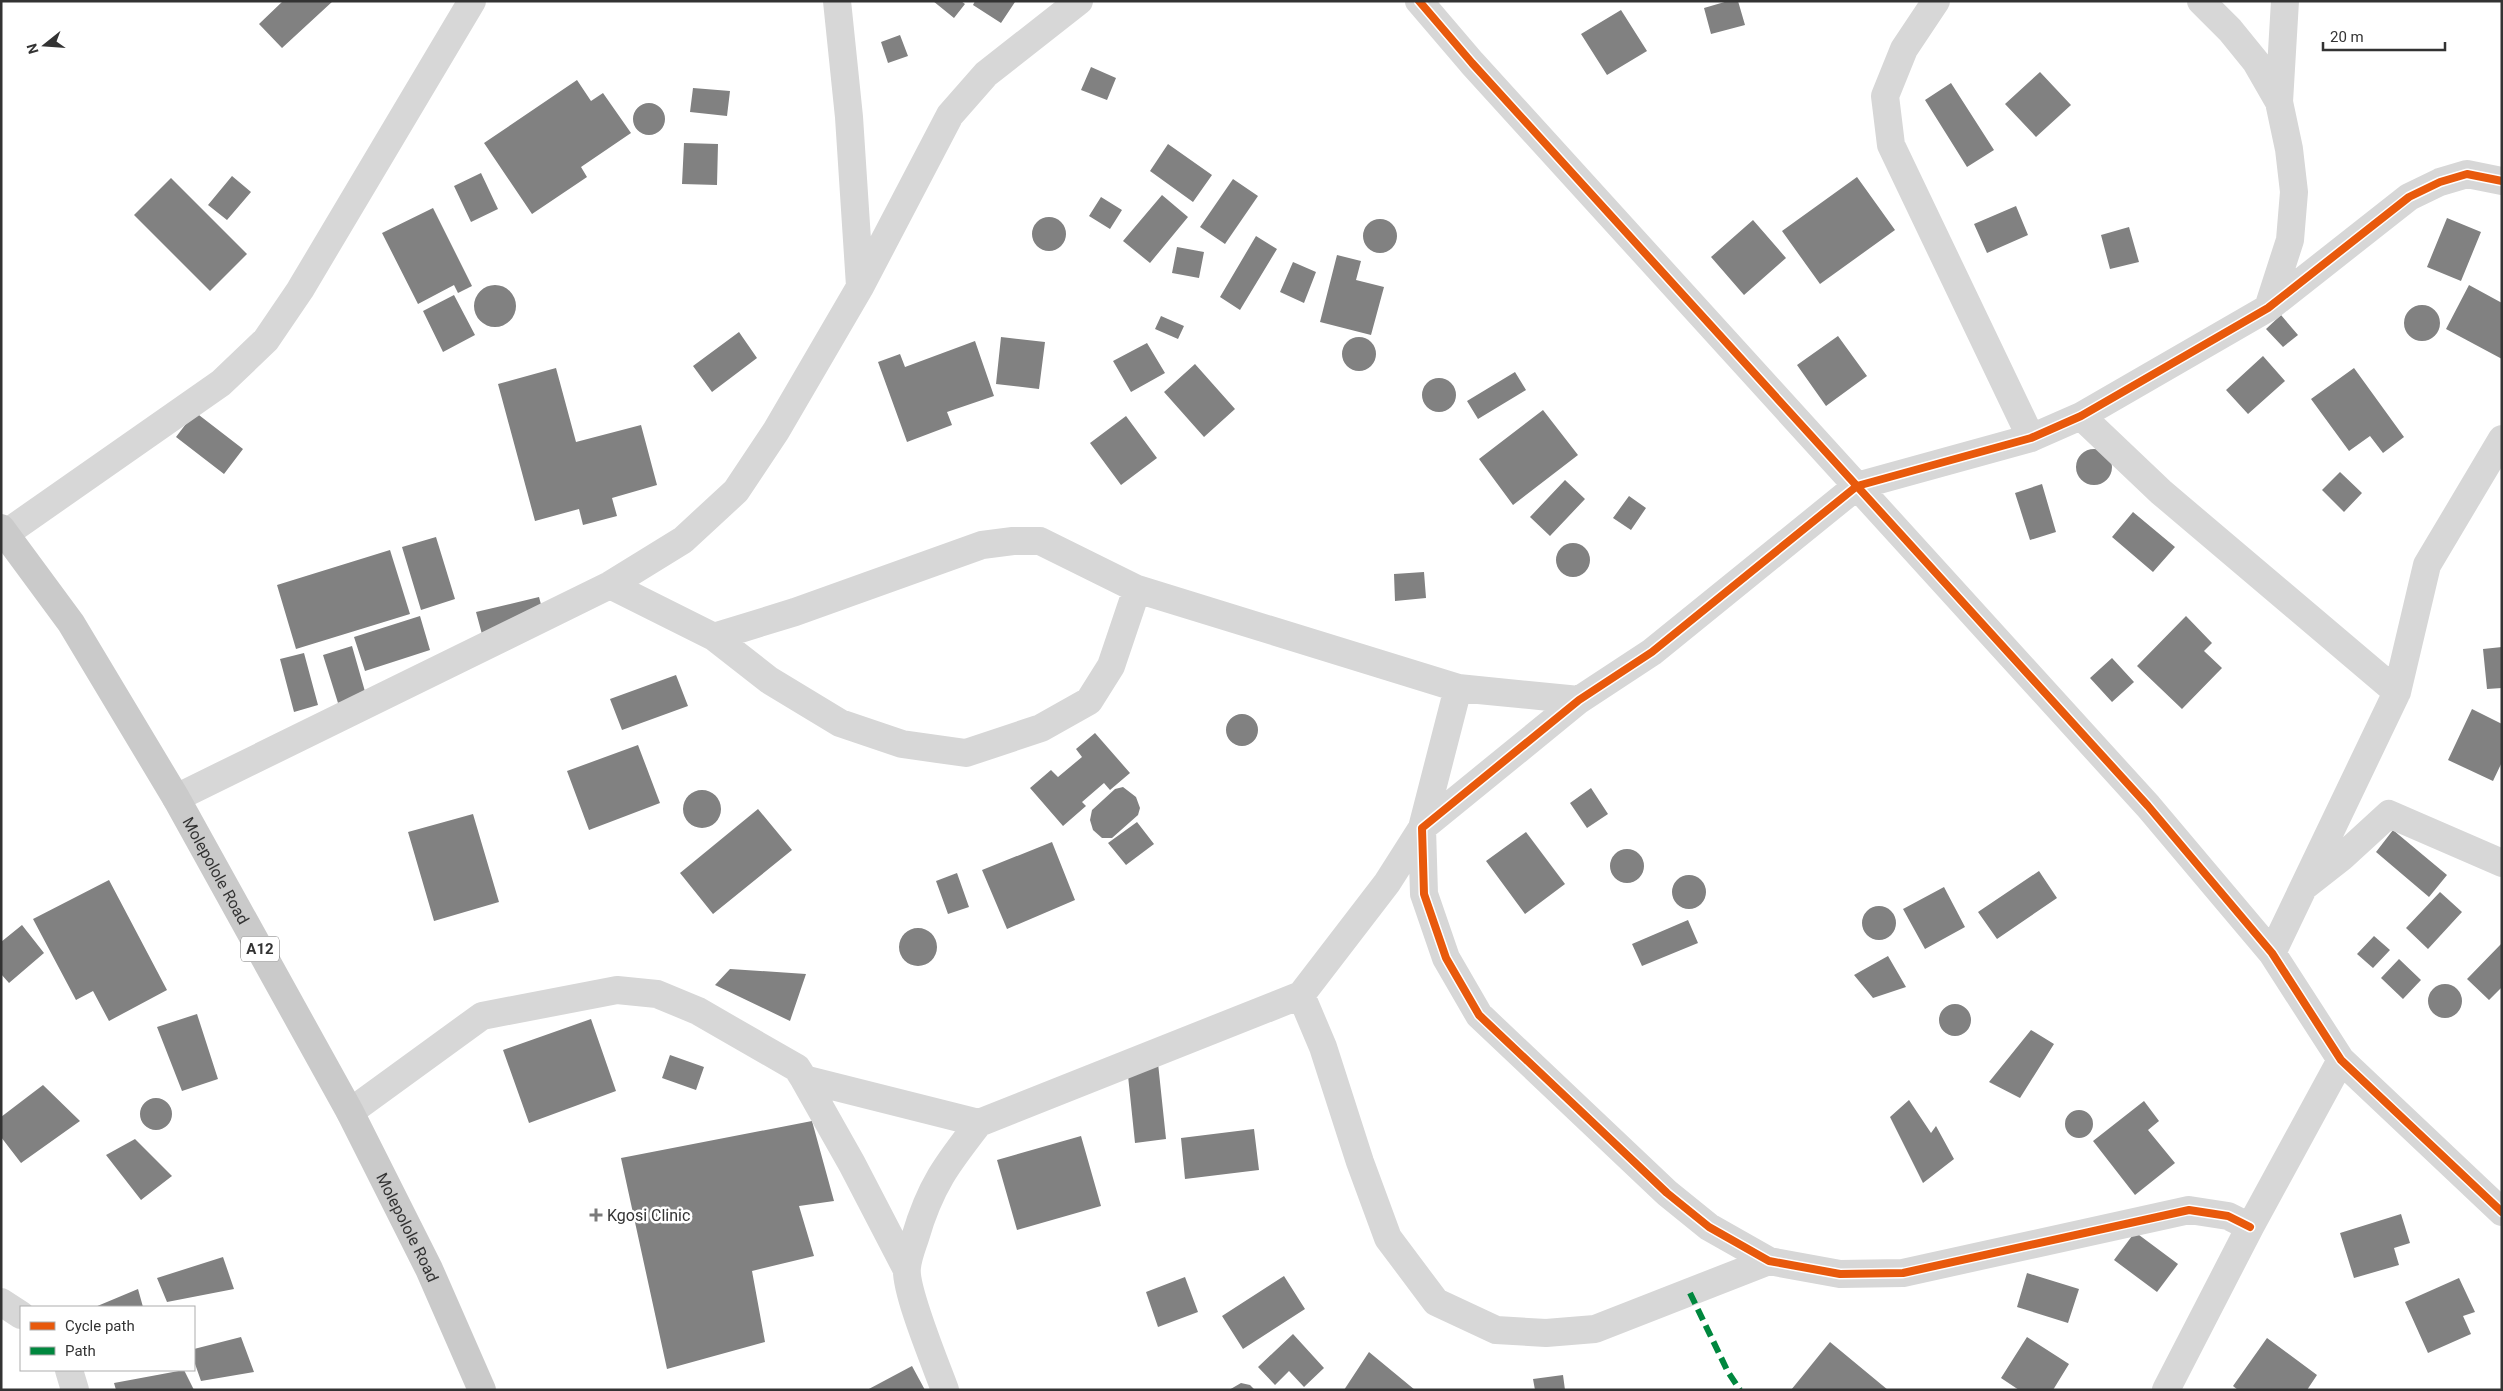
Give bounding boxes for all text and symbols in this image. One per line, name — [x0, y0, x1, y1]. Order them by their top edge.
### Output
north arrow — [20, 20, 70, 70]
scale bar — [2323, 20, 2446, 52]
text: 20 m — [2330, 28, 2364, 46]
text: N — [23, 42, 42, 56]
street label: Molepolole Road — [179, 814, 253, 927]
road number: A12 — [241, 936, 279, 962]
street label: Molepolole Road — [373, 1169, 443, 1285]
place label: Kgosi Clinic — [607, 1206, 690, 1225]
marker: Kgosi Clinic — [589, 1208, 603, 1222]
legend — [20, 1306, 195, 1371]
text: Cycle path — [65, 1317, 135, 1335]
text: Path — [65, 1342, 96, 1360]

